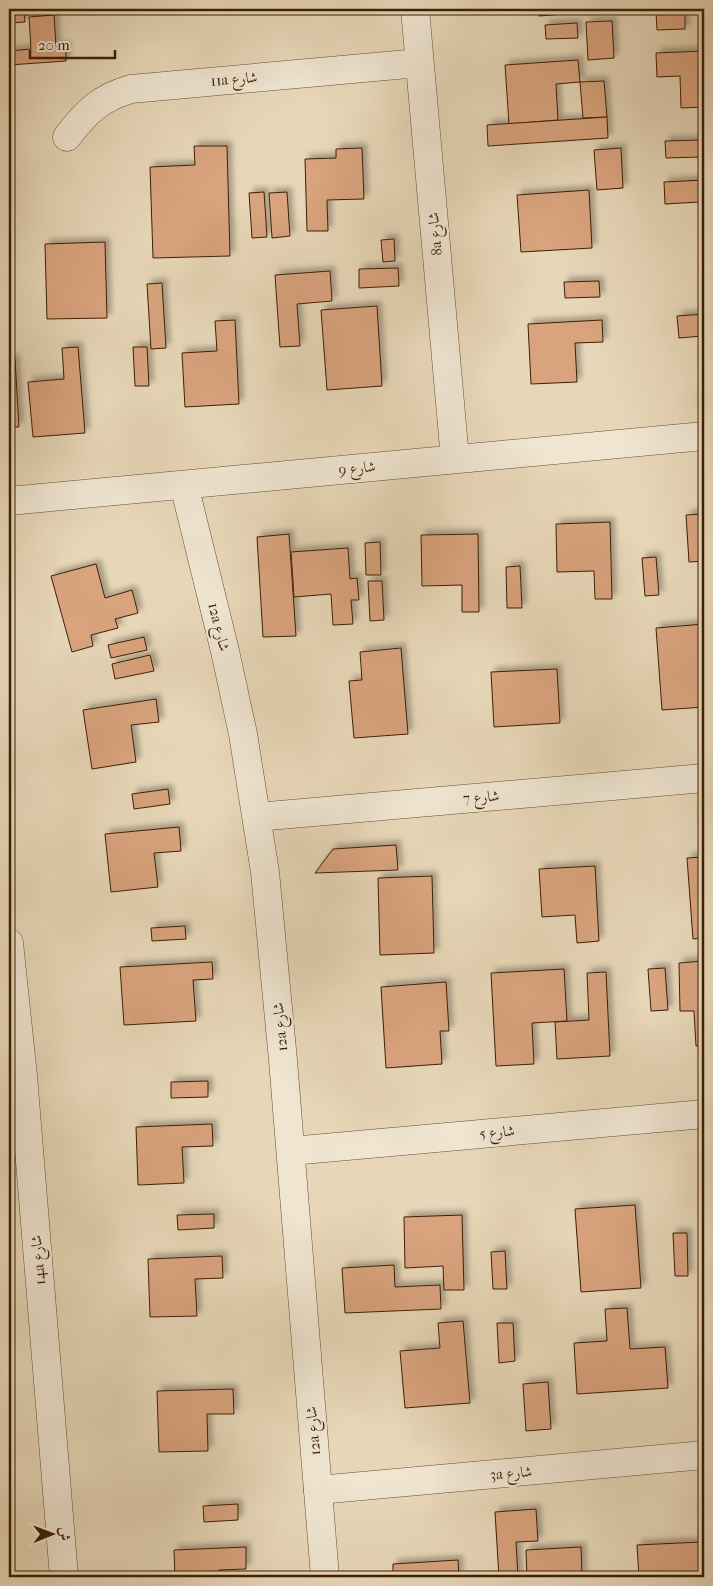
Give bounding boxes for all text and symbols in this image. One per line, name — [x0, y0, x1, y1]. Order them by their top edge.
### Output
scale bar — [30, 28, 115, 60]
text: 20 m — [38, 36, 70, 54]
street label: 11a شارع — [210, 68, 258, 94]
street label: 8a شارع — [424, 211, 450, 257]
street label: شارع 9 — [338, 457, 377, 483]
street label: 12a شارع — [200, 601, 234, 654]
street label: شارع 7 — [462, 786, 500, 812]
street label: 12a شارع — [269, 1001, 295, 1052]
street label: شارع 5 — [478, 1121, 516, 1147]
street label: 14a شارع — [27, 1234, 53, 1286]
street label: 12a شارع — [302, 1405, 328, 1456]
street label: 3a شارع — [489, 1462, 533, 1488]
north arrow — [28, 1508, 78, 1558]
text: ش — [56, 1527, 73, 1541]

